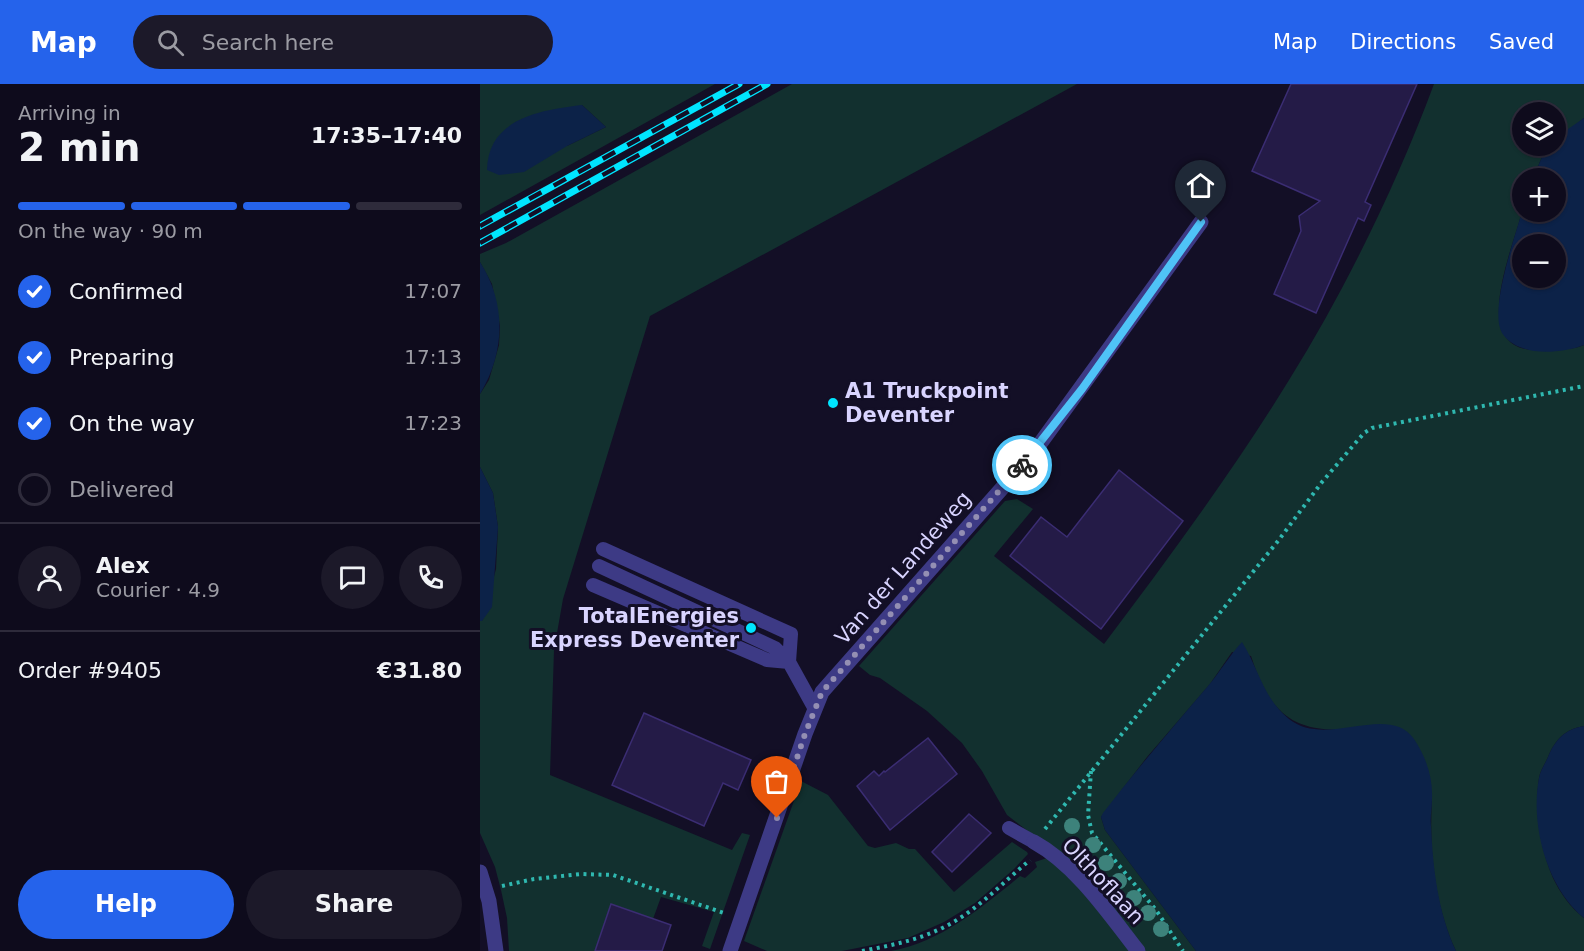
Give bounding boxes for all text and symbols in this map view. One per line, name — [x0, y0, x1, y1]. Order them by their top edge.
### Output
search box — [133, 15, 553, 69]
text: Map — [30, 26, 97, 59]
icon: search — [154, 26, 187, 59]
text: Search here — [202, 30, 334, 55]
text: Map — [1273, 30, 1317, 54]
text: Directions — [1350, 30, 1456, 54]
text: Saved — [1489, 30, 1554, 54]
text: Arriving in — [18, 101, 121, 125]
map controls — [1512, 102, 1566, 288]
button: layers — [1512, 102, 1566, 156]
text: 17:35–17:40 — [311, 123, 462, 148]
text: 2 min — [18, 125, 140, 170]
pin — [1175, 160, 1226, 222]
button: + — [1512, 168, 1566, 222]
icon: home — [1184, 169, 1217, 202]
text: On the way · 90 m — [18, 219, 203, 243]
button: − — [1512, 234, 1566, 288]
icon: check — [18, 275, 51, 308]
text: Confirmed — [69, 279, 183, 304]
text: 17:07 — [404, 279, 462, 303]
icon: check — [18, 341, 51, 374]
text: Preparing — [69, 345, 175, 370]
text: 17:13 — [404, 345, 462, 369]
place label: A1 Truckpoint Deventer — [845, 379, 1009, 427]
marker: A1 Truckpoint Deventer — [826, 396, 840, 410]
icon: check — [18, 407, 51, 440]
text: On the way — [69, 411, 195, 436]
text: 17:23 — [404, 411, 462, 435]
courier — [992, 435, 1052, 495]
icon: bike — [1006, 449, 1039, 482]
text: Delivered — [69, 477, 174, 502]
street label: Van der Landeweg — [830, 487, 976, 649]
button: person — [18, 546, 81, 609]
button: chat — [321, 546, 384, 609]
button: phone — [399, 546, 462, 609]
text: Alex — [96, 553, 150, 578]
text: Courier · 4.9 — [96, 578, 220, 602]
place label: TotalEnergies Express Deventer — [530, 604, 740, 652]
marker: TotalEnergies Express Deventer — [744, 621, 758, 635]
text: Order #9405 — [18, 658, 162, 683]
text: €31.80 — [377, 658, 462, 683]
pin — [751, 756, 802, 818]
icon: bag — [760, 765, 793, 798]
street label: Olthoflaan — [1057, 833, 1149, 929]
button: Help — [18, 870, 234, 939]
button: Share — [246, 870, 462, 939]

